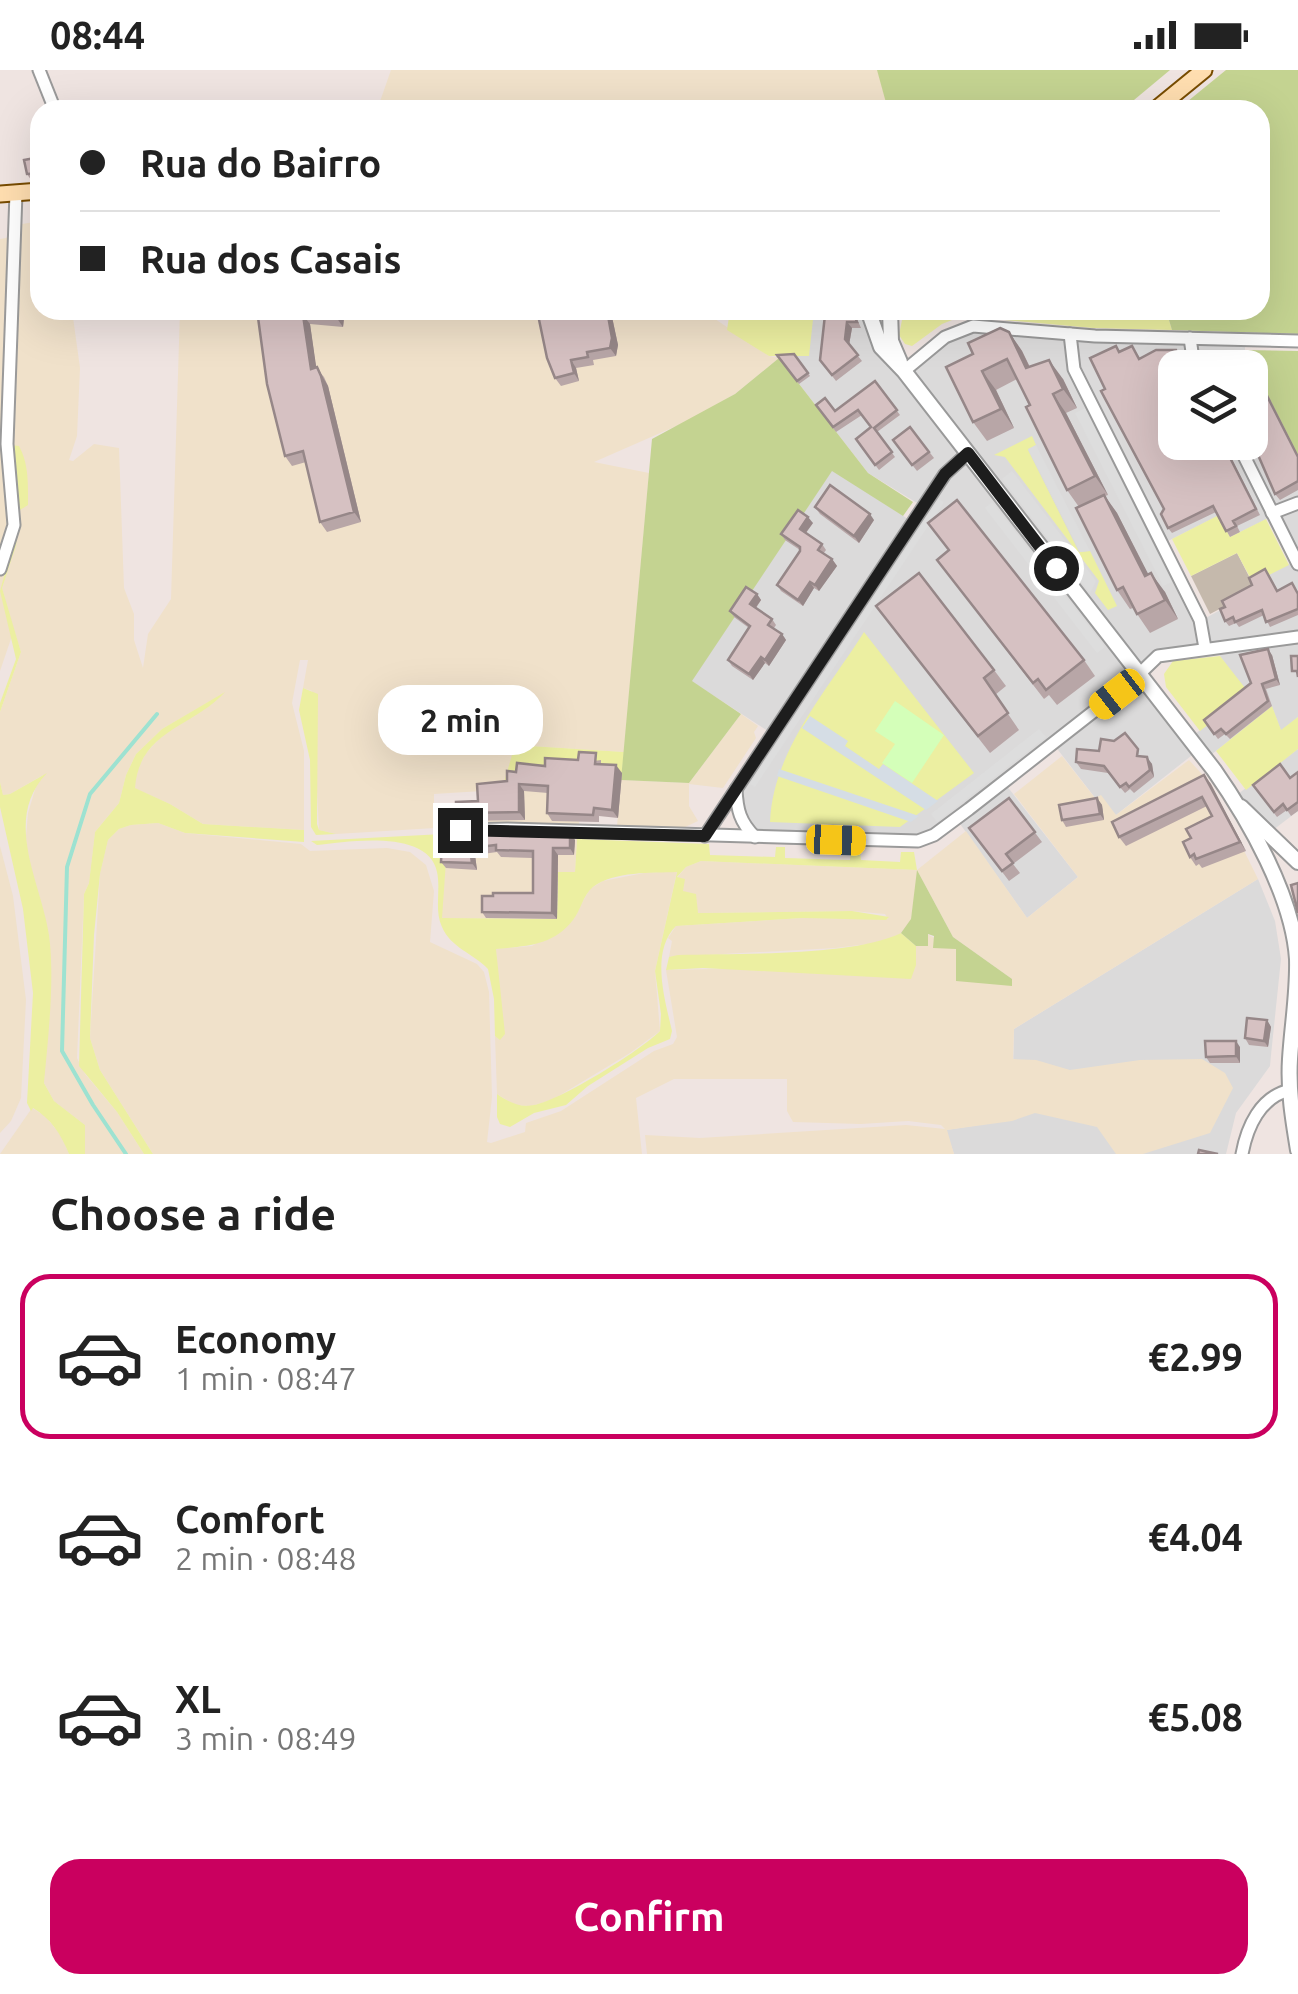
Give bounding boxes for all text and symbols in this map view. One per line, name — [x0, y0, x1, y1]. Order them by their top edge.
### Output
text: 08:44 — [50, 14, 145, 56]
text: Rua do Bairro — [140, 142, 381, 184]
text: Rua dos Casais — [140, 238, 401, 280]
map controls — [1158, 350, 1268, 460]
button: layers — [1158, 350, 1268, 460]
route start — [1034, 546, 1079, 591]
car — [1084, 664, 1150, 724]
callout: 2 min — [378, 685, 542, 755]
text: 2 min — [420, 702, 501, 738]
route end — [438, 808, 483, 853]
car — [805, 824, 867, 856]
text: Choose a ride — [50, 1188, 336, 1239]
icon: car — [55, 1312, 145, 1402]
text: Economy — [175, 1318, 336, 1360]
text: €2.99 — [1148, 1336, 1243, 1378]
text: 1 min · 08:47 — [175, 1360, 357, 1396]
icon: car — [55, 1492, 145, 1582]
text: Comfort — [175, 1498, 325, 1540]
text: €4.04 — [1148, 1516, 1243, 1558]
text: 2 min · 08:48 — [175, 1540, 357, 1576]
icon: car — [55, 1672, 145, 1762]
text: XL — [175, 1678, 221, 1720]
text: €5.08 — [1148, 1696, 1243, 1738]
text: 3 min · 08:49 — [175, 1720, 357, 1756]
button: Confirm — [50, 1859, 1248, 1974]

